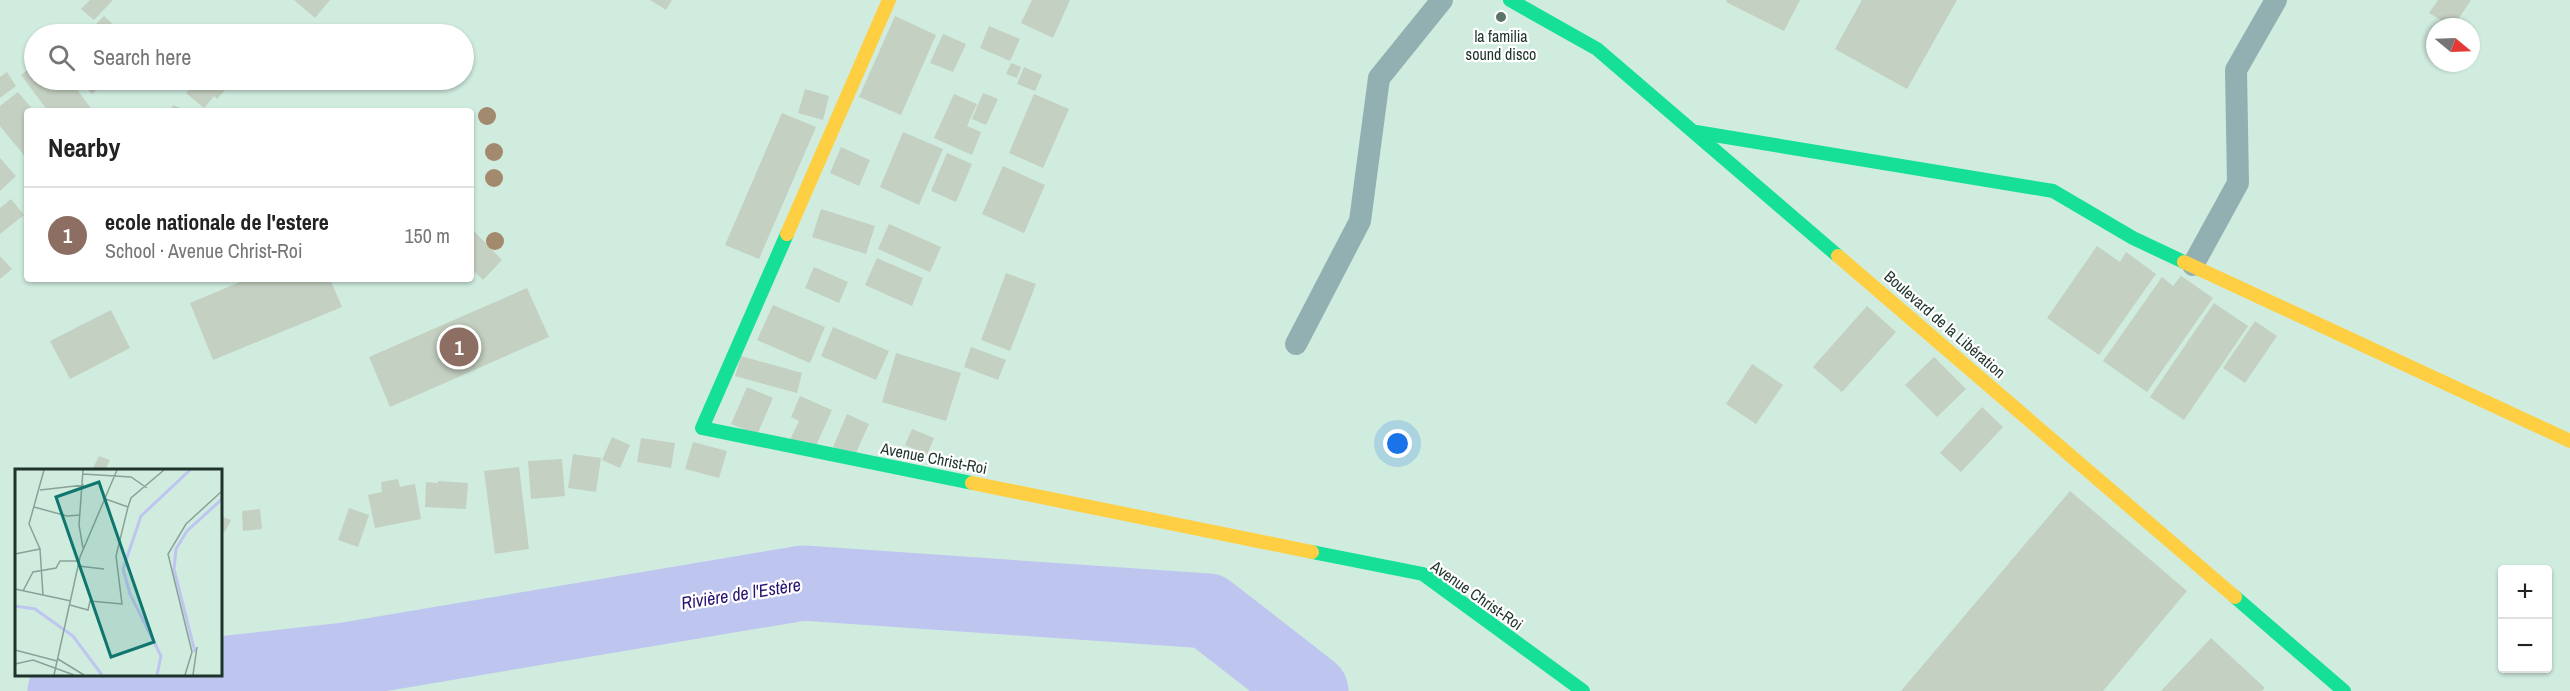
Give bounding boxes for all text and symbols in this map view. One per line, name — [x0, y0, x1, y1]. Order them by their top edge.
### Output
marker: la familia sound disco — [1494, 10, 1508, 24]
north arrow — [2426, 18, 2480, 72]
search box — [24, 24, 474, 90]
place label: la familia sound disco — [1466, 25, 1536, 65]
icon: search — [45, 41, 78, 74]
text: Search here — [93, 42, 191, 72]
text: Nearby — [48, 130, 120, 165]
text: ecole nationale de l'estere — [105, 207, 329, 237]
text: 1 — [63, 222, 72, 249]
text: 150 m — [404, 222, 450, 249]
text: School · Avenue Christ-Roi — [105, 237, 303, 264]
street label: Boulevard de la Libération — [1880, 265, 2010, 383]
pin: 1 — [440, 324, 478, 370]
your location — [1383, 429, 1412, 458]
street label: Avenue Christ-Roi — [878, 437, 989, 479]
inset map — [15, 469, 222, 676]
street label: Avenue Christ-Roi — [1426, 555, 1527, 635]
map controls — [2498, 565, 2552, 673]
button: + — [2498, 565, 2552, 619]
water label: Rivière de l'Estère — [679, 572, 803, 615]
button: − — [2498, 619, 2552, 673]

